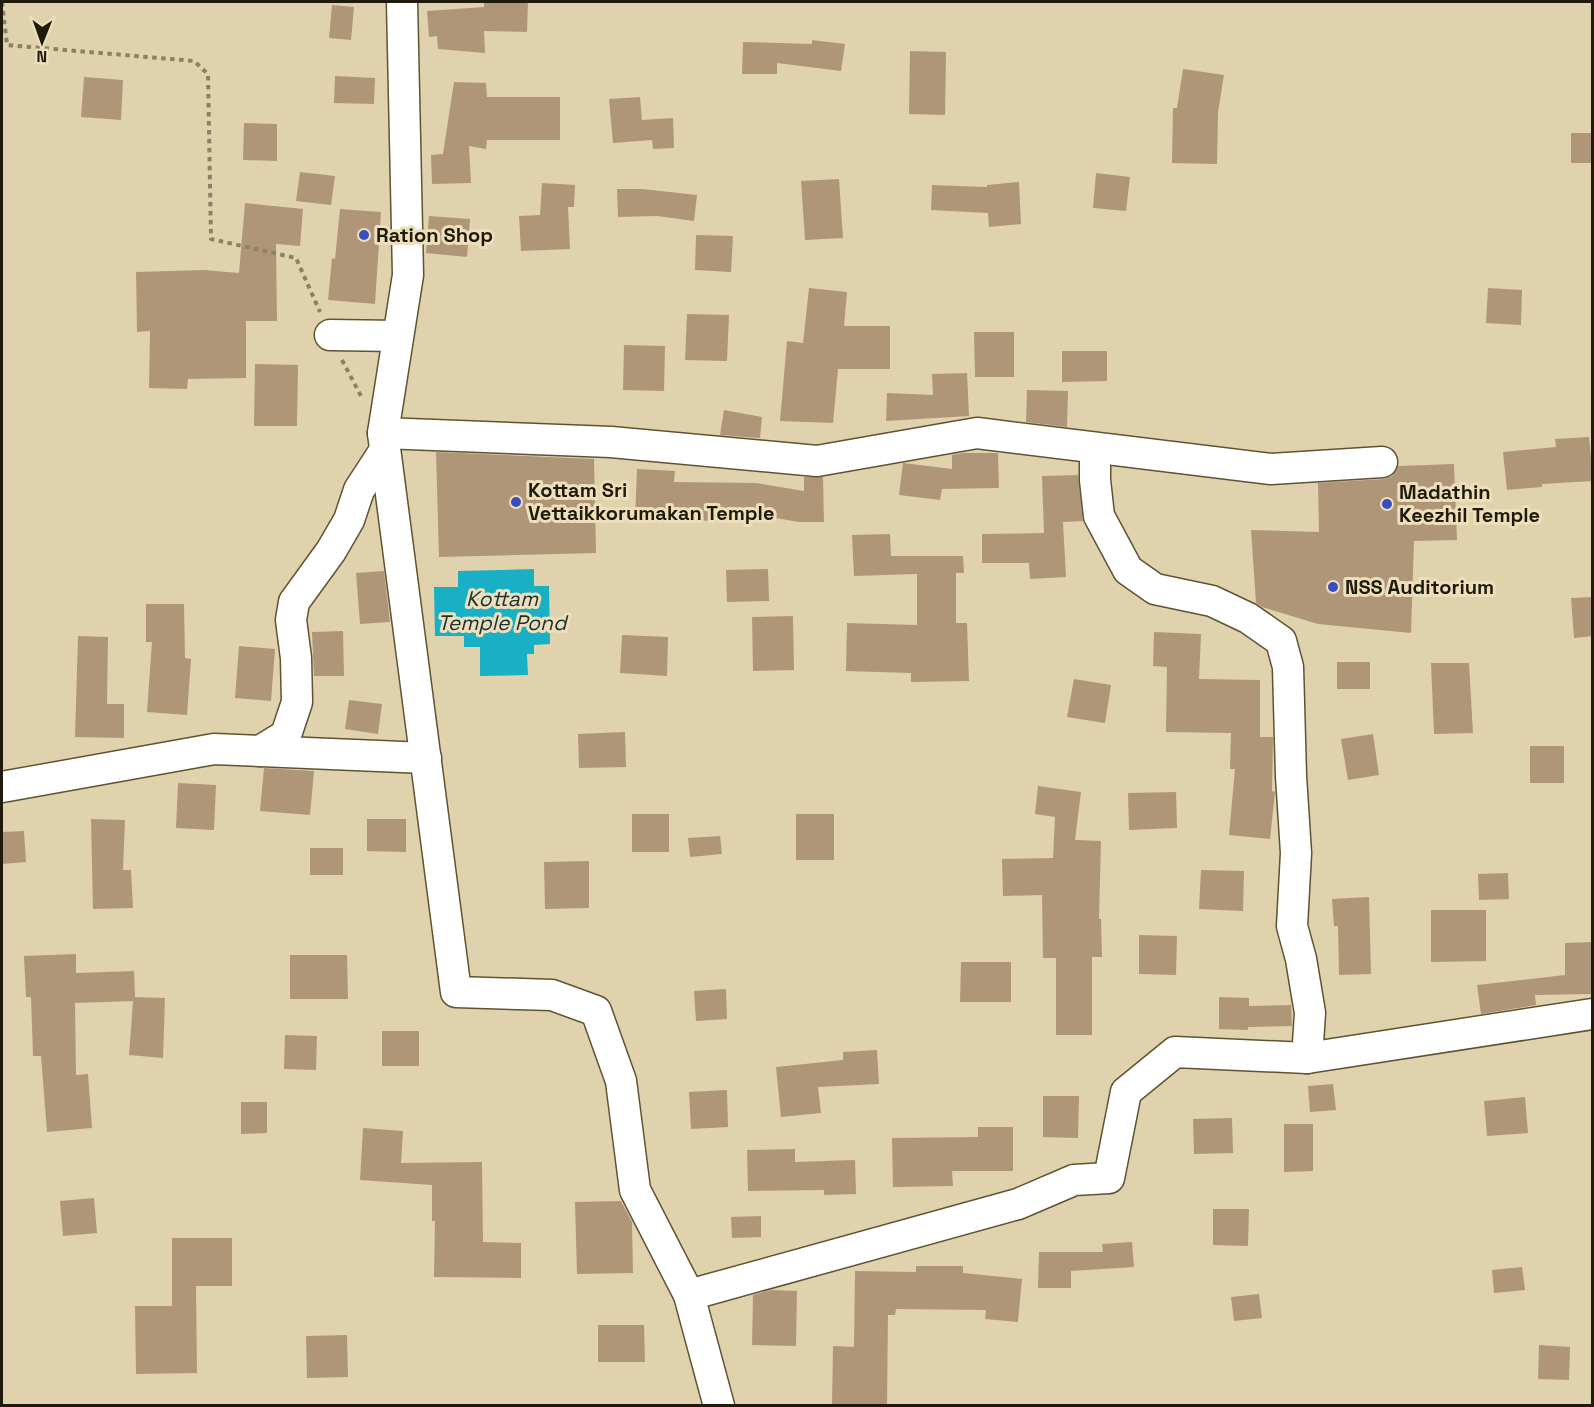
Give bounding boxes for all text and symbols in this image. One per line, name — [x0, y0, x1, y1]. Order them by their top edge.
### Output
north arrow — [12, 12, 72, 72]
text: N — [36, 46, 47, 67]
place label: Ration Shop — [376, 222, 493, 248]
marker: Ration Shop — [357, 228, 371, 242]
place label: Kottam Sri Vettaikkorumakan Temple — [528, 477, 774, 526]
place label: Madathin Keezhil Temple — [1399, 479, 1540, 528]
marker: Kottam Sri Vettaikkorumakan Temple — [509, 495, 523, 509]
marker: Madathin Keezhil Temple — [1380, 497, 1394, 511]
place label: NSS Auditorium — [1345, 574, 1494, 600]
marker: NSS Auditorium — [1326, 580, 1340, 594]
water label: Kottam Temple Pond — [438, 585, 569, 636]

